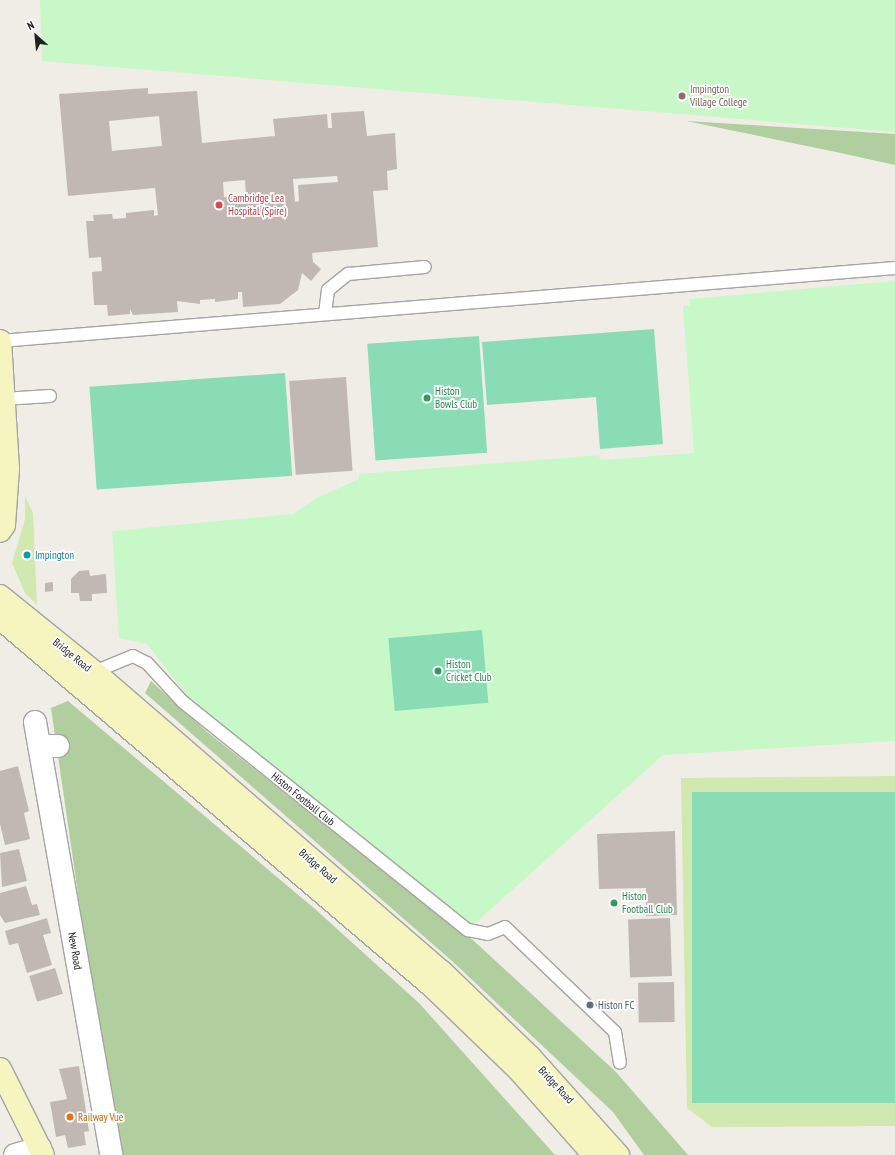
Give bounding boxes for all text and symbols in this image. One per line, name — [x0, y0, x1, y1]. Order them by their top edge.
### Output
north arrow — [16, 16, 56, 56]
text: N — [25, 18, 36, 33]
place label: Impington Village College — [690, 83, 747, 109]
marker: Impington Village College — [677, 91, 687, 101]
place label: Cambridge Lea Hospital (Spire) — [228, 192, 286, 218]
marker: Cambridge Lea Hospital (Spire) — [213, 199, 225, 211]
place label: Histon Bowls Club — [435, 385, 477, 411]
marker: Histon Bowls Club — [422, 393, 432, 403]
place label: Impington — [35, 548, 74, 562]
marker: Impington — [22, 550, 32, 560]
street label: Bridge Road — [50, 635, 94, 675]
place label: Histon Cricket Club — [446, 658, 491, 684]
marker: Histon Cricket Club — [433, 666, 443, 676]
street label: Histon Football Club — [269, 769, 337, 829]
street label: Bridge Road — [296, 846, 340, 886]
place label: Histon Football Club — [622, 890, 673, 916]
marker: Histon Football Club — [609, 898, 619, 908]
street label: New Road — [65, 931, 85, 971]
place label: Histon FC — [598, 998, 634, 1012]
marker: Histon FC — [585, 1000, 595, 1010]
street label: Bridge Road — [536, 1064, 576, 1106]
place label: Railway Vue — [78, 1110, 124, 1124]
marker: Railway Vue — [65, 1112, 75, 1122]

